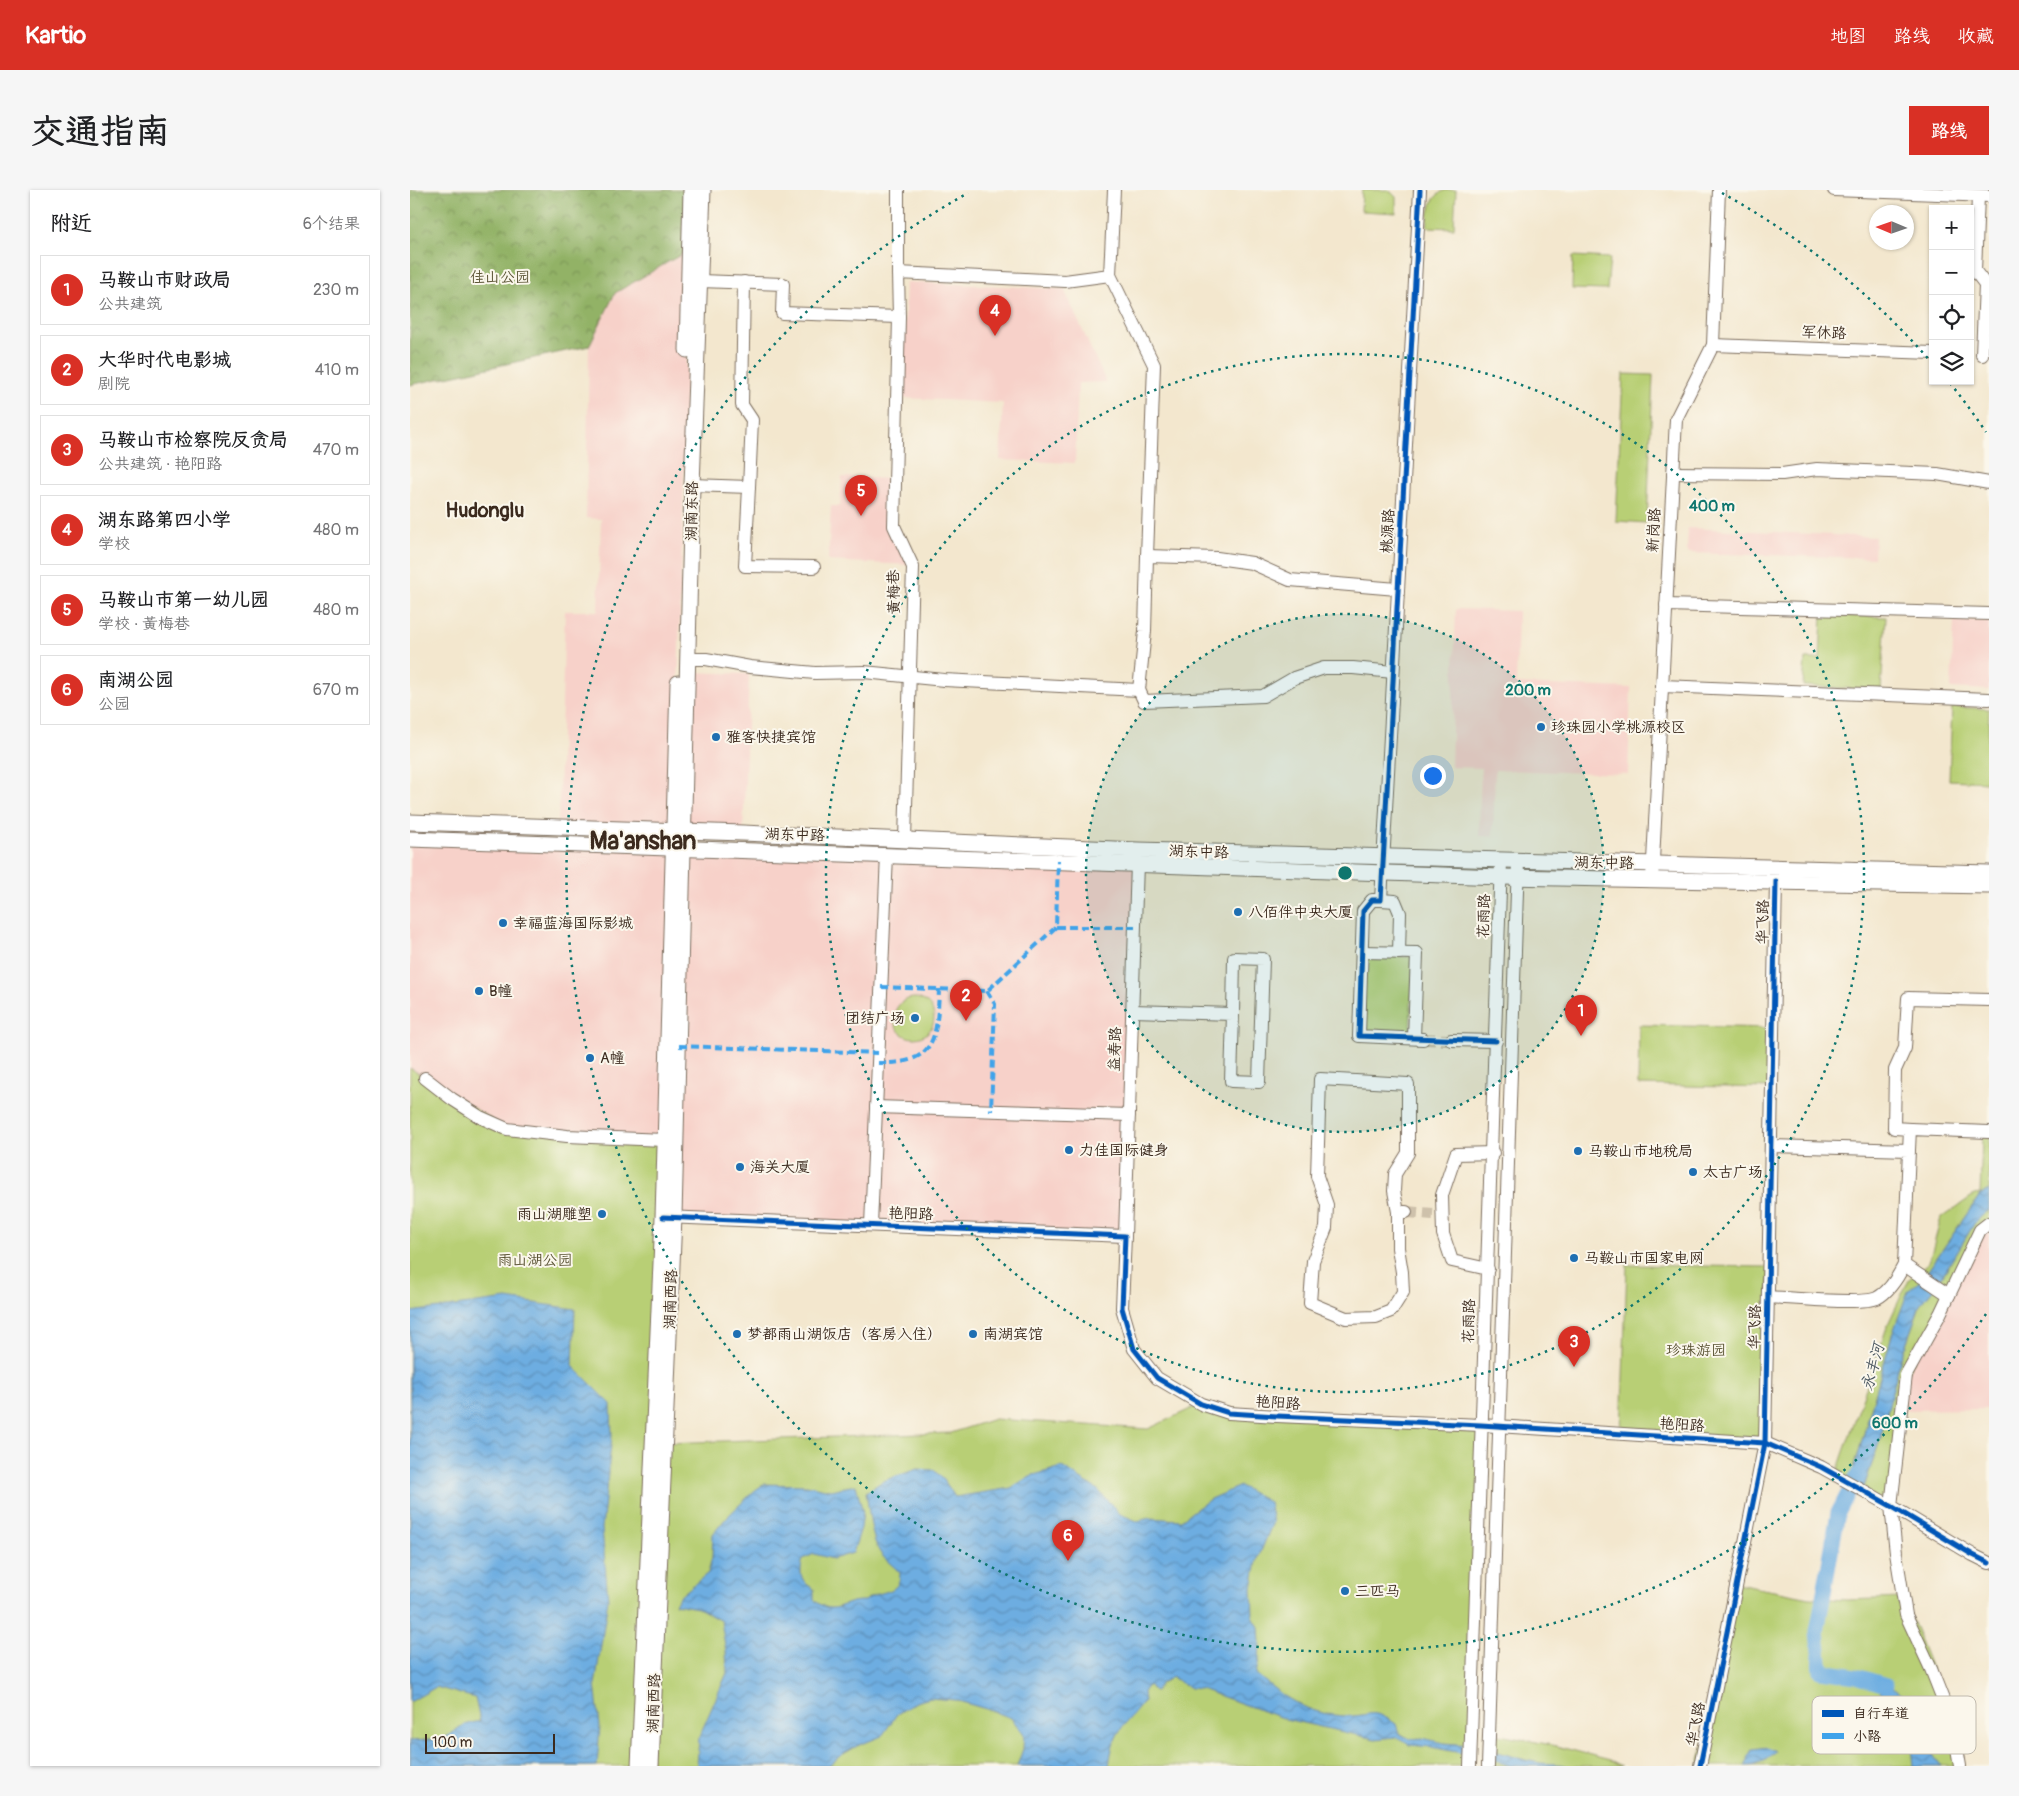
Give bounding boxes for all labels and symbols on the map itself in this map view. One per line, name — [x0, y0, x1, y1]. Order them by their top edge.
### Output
north arrow — [1869, 205, 1914, 250]
park label: 佳山公园 — [470, 268, 530, 287]
pin: 4 — [979, 295, 1011, 336]
street label: 军休路 — [1801, 323, 1847, 343]
pin: 5 — [845, 475, 877, 516]
street label: 湖南东路 — [682, 481, 702, 541]
text: 400 m — [1689, 497, 1735, 516]
district label: Hudonglu — [446, 498, 524, 523]
street label: 新岗路 — [1643, 507, 1665, 553]
street label: 桃源路 — [1377, 508, 1399, 554]
street label: 黄梅巷 — [884, 569, 904, 615]
text: 200 m — [1505, 681, 1551, 700]
place label: 珍珠园小学桃源校区 — [1551, 718, 1686, 737]
marker: 珍珠园小学桃源校区 — [1535, 721, 1547, 733]
place label: 雅客快捷宾馆 — [726, 728, 816, 747]
marker: 雅客快捷宾馆 — [710, 731, 722, 743]
your location — [1420, 763, 1446, 789]
street label: 湖东中路 — [765, 824, 825, 846]
district label: Ma'anshan — [589, 826, 697, 857]
street label: 湖东中路 — [1169, 841, 1229, 863]
street label: 湖东中路 — [1574, 853, 1634, 873]
centre of rings — [1336, 864, 1354, 882]
street label: 花雨路 — [1474, 893, 1494, 939]
street label: 华飞路 — [1753, 899, 1773, 945]
place label: 八佰伴中央大厦 — [1248, 903, 1353, 922]
marker: 八佰伴中央大厦 — [1232, 906, 1244, 918]
place label: 幸福蓝海国际影城 — [513, 914, 633, 933]
marker: 幸福蓝海国际影城 — [497, 917, 509, 929]
pin: 2 — [950, 980, 982, 1021]
place label: B幢 — [489, 982, 513, 1001]
marker: B幢 — [473, 985, 485, 997]
pin: 1 — [1565, 995, 1597, 1036]
place label: 团结广场 — [845, 1009, 905, 1028]
marker: 团结广场 — [909, 1012, 921, 1024]
street label: 益寿路 — [1105, 1026, 1125, 1072]
place label: A幢 — [600, 1049, 625, 1068]
marker: A幢 — [584, 1052, 596, 1064]
place label: 力佳国际健身 — [1079, 1141, 1169, 1160]
place label: 马鞍山市地税局 — [1588, 1142, 1693, 1161]
marker: 力佳国际健身 — [1063, 1144, 1075, 1156]
marker: 马鞍山市地税局 — [1572, 1145, 1584, 1157]
place label: 海关大厦 — [750, 1158, 810, 1177]
marker: 海关大厦 — [734, 1161, 746, 1173]
place label: 太古广场 — [1703, 1163, 1763, 1182]
marker: 太古广场 — [1687, 1166, 1699, 1178]
street label: 艳阳路 — [888, 1204, 934, 1224]
place label: 雨山湖雕塑 — [517, 1205, 592, 1224]
marker: 雨山湖雕塑 — [596, 1208, 608, 1220]
place label: 马鞍山市国家电网 — [1584, 1249, 1704, 1268]
park label: 雨山湖公园 — [497, 1251, 573, 1270]
marker: 马鞍山市国家电网 — [1568, 1252, 1580, 1264]
street label: 湖南西路 — [660, 1269, 682, 1329]
street label: 花雨路 — [1459, 1298, 1479, 1344]
street label: 华飞路 — [1745, 1304, 1765, 1350]
place label: 梦都雨山湖饭店（客房入住） — [747, 1325, 942, 1344]
place label: 南湖宾馆 — [983, 1325, 1043, 1344]
pin: 3 — [1558, 1326, 1590, 1367]
marker: 梦都雨山湖饭店（客房入住） — [731, 1328, 743, 1340]
marker: 南湖宾馆 — [967, 1328, 979, 1340]
water label: 永丰河 — [1857, 1338, 1890, 1393]
park label: 珍珠游园 — [1666, 1341, 1726, 1360]
street label: 艳阳路 — [1255, 1392, 1301, 1414]
street label: 艳阳路 — [1659, 1414, 1705, 1436]
text: 600 m — [1872, 1414, 1918, 1433]
pin: 6 — [1052, 1520, 1084, 1561]
place label: 三匹马 — [1355, 1582, 1400, 1601]
marker: 三匹马 — [1339, 1585, 1351, 1597]
street label: 湖南西路 — [643, 1673, 665, 1733]
legend — [1812, 1696, 1976, 1754]
street label: 华飞路 — [1682, 1700, 1710, 1748]
text: 自行车道 — [1853, 1705, 1909, 1722]
text: 小路 — [1853, 1728, 1881, 1745]
scale bar — [425, 1731, 555, 1754]

